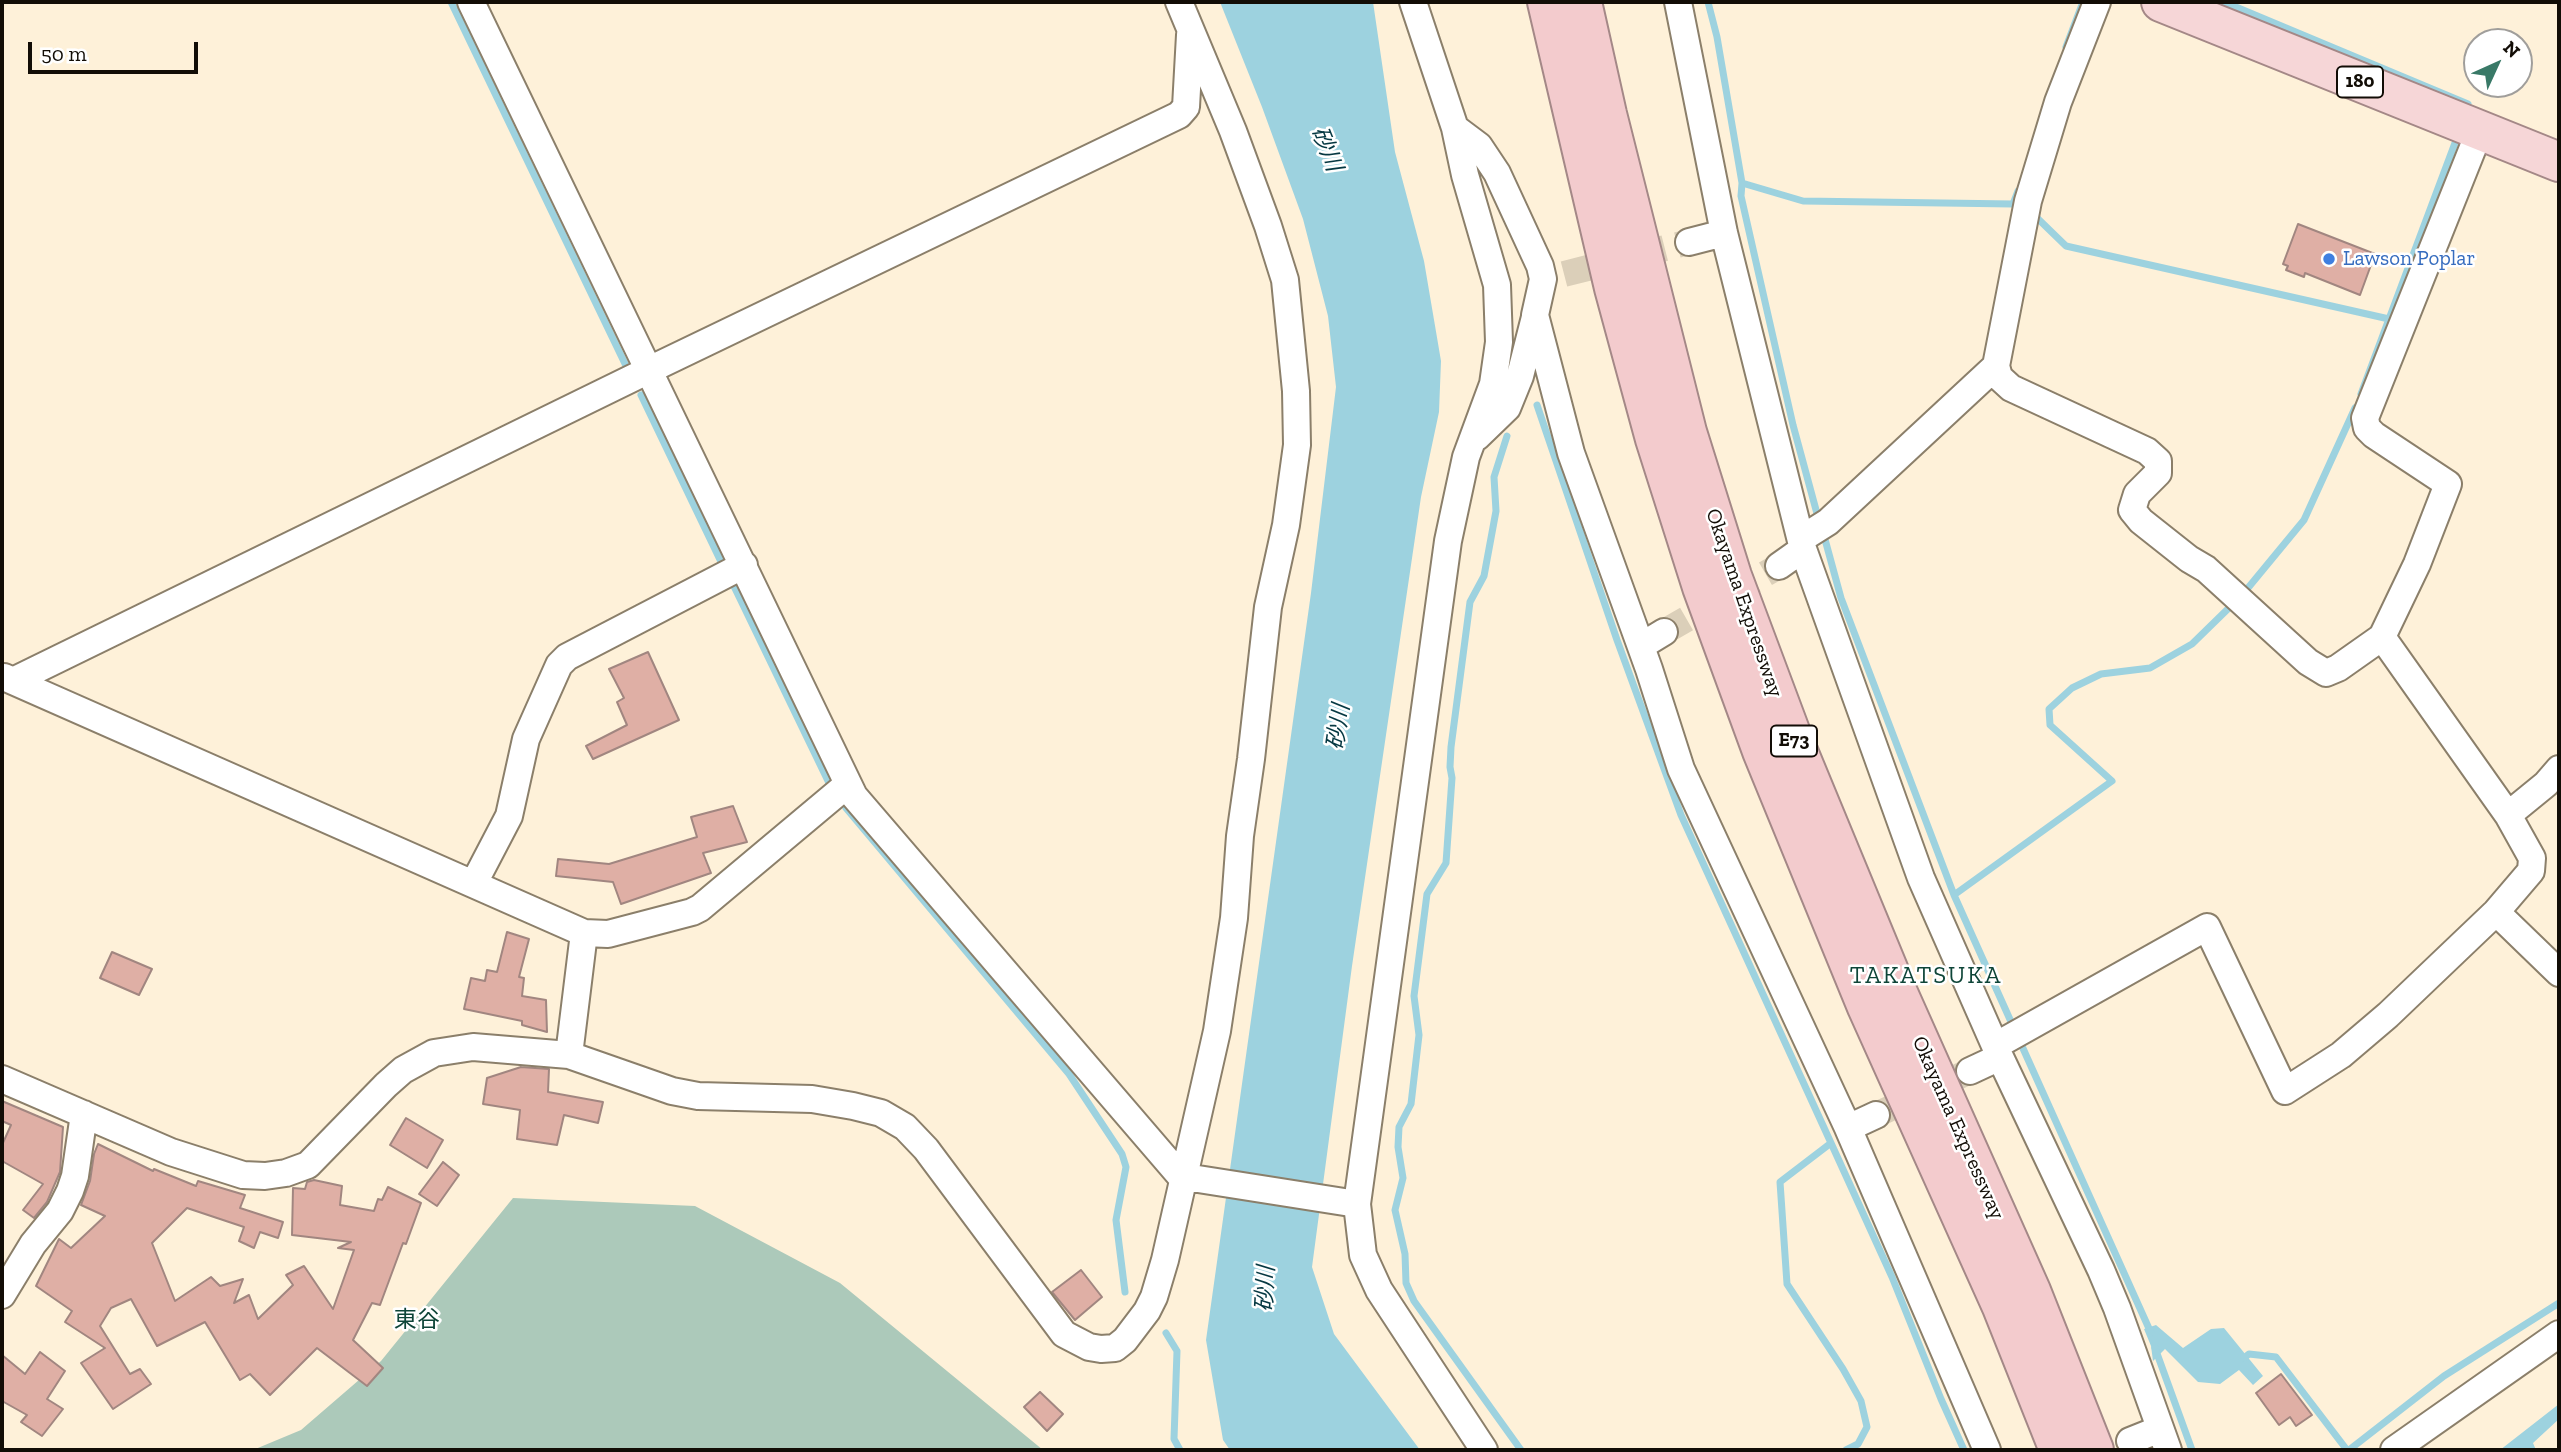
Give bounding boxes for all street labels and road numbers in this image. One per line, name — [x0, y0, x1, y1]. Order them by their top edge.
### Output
road number: 180 — [2337, 66, 2383, 97]
street label: Okayama Expressway — [1700, 505, 1788, 701]
road number: E73 — [1771, 726, 1817, 756]
street label: Okayama Expressway — [1906, 1032, 2010, 1224]

